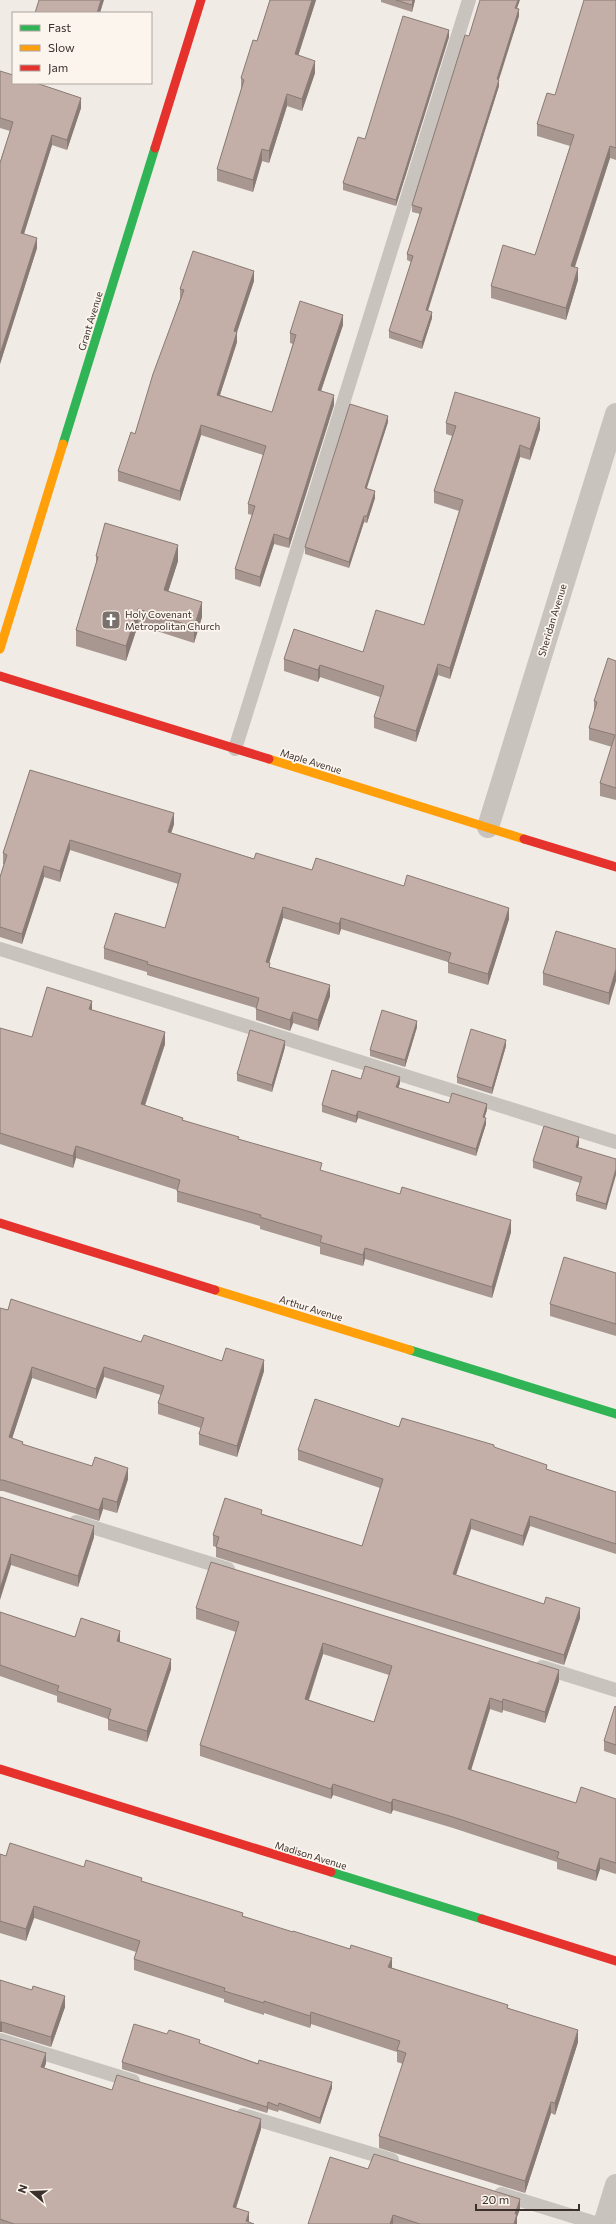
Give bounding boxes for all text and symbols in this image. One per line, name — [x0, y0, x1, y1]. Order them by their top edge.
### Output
legend — [12, 12, 152, 84]
text: Fast — [48, 20, 71, 34]
text: Slow — [48, 40, 75, 54]
text: Jam — [48, 60, 68, 75]
street label: Grant Avenue — [75, 290, 105, 352]
street label: Sheridan Avenue — [535, 582, 569, 658]
place label: Holy Covenant Metropolitan Church — [125, 608, 220, 632]
church icon: Holy Covenant Metropolitan Church — [100, 609, 122, 631]
street label: Maple Avenue — [279, 746, 343, 776]
street label: Arthur Avenue — [278, 1293, 344, 1323]
street label: Madison Avenue — [274, 1838, 348, 1872]
north arrow — [12, 2172, 52, 2212]
text: N — [15, 2183, 30, 2195]
scale bar — [476, 2186, 579, 2212]
text: 20 m — [482, 2192, 509, 2206]

